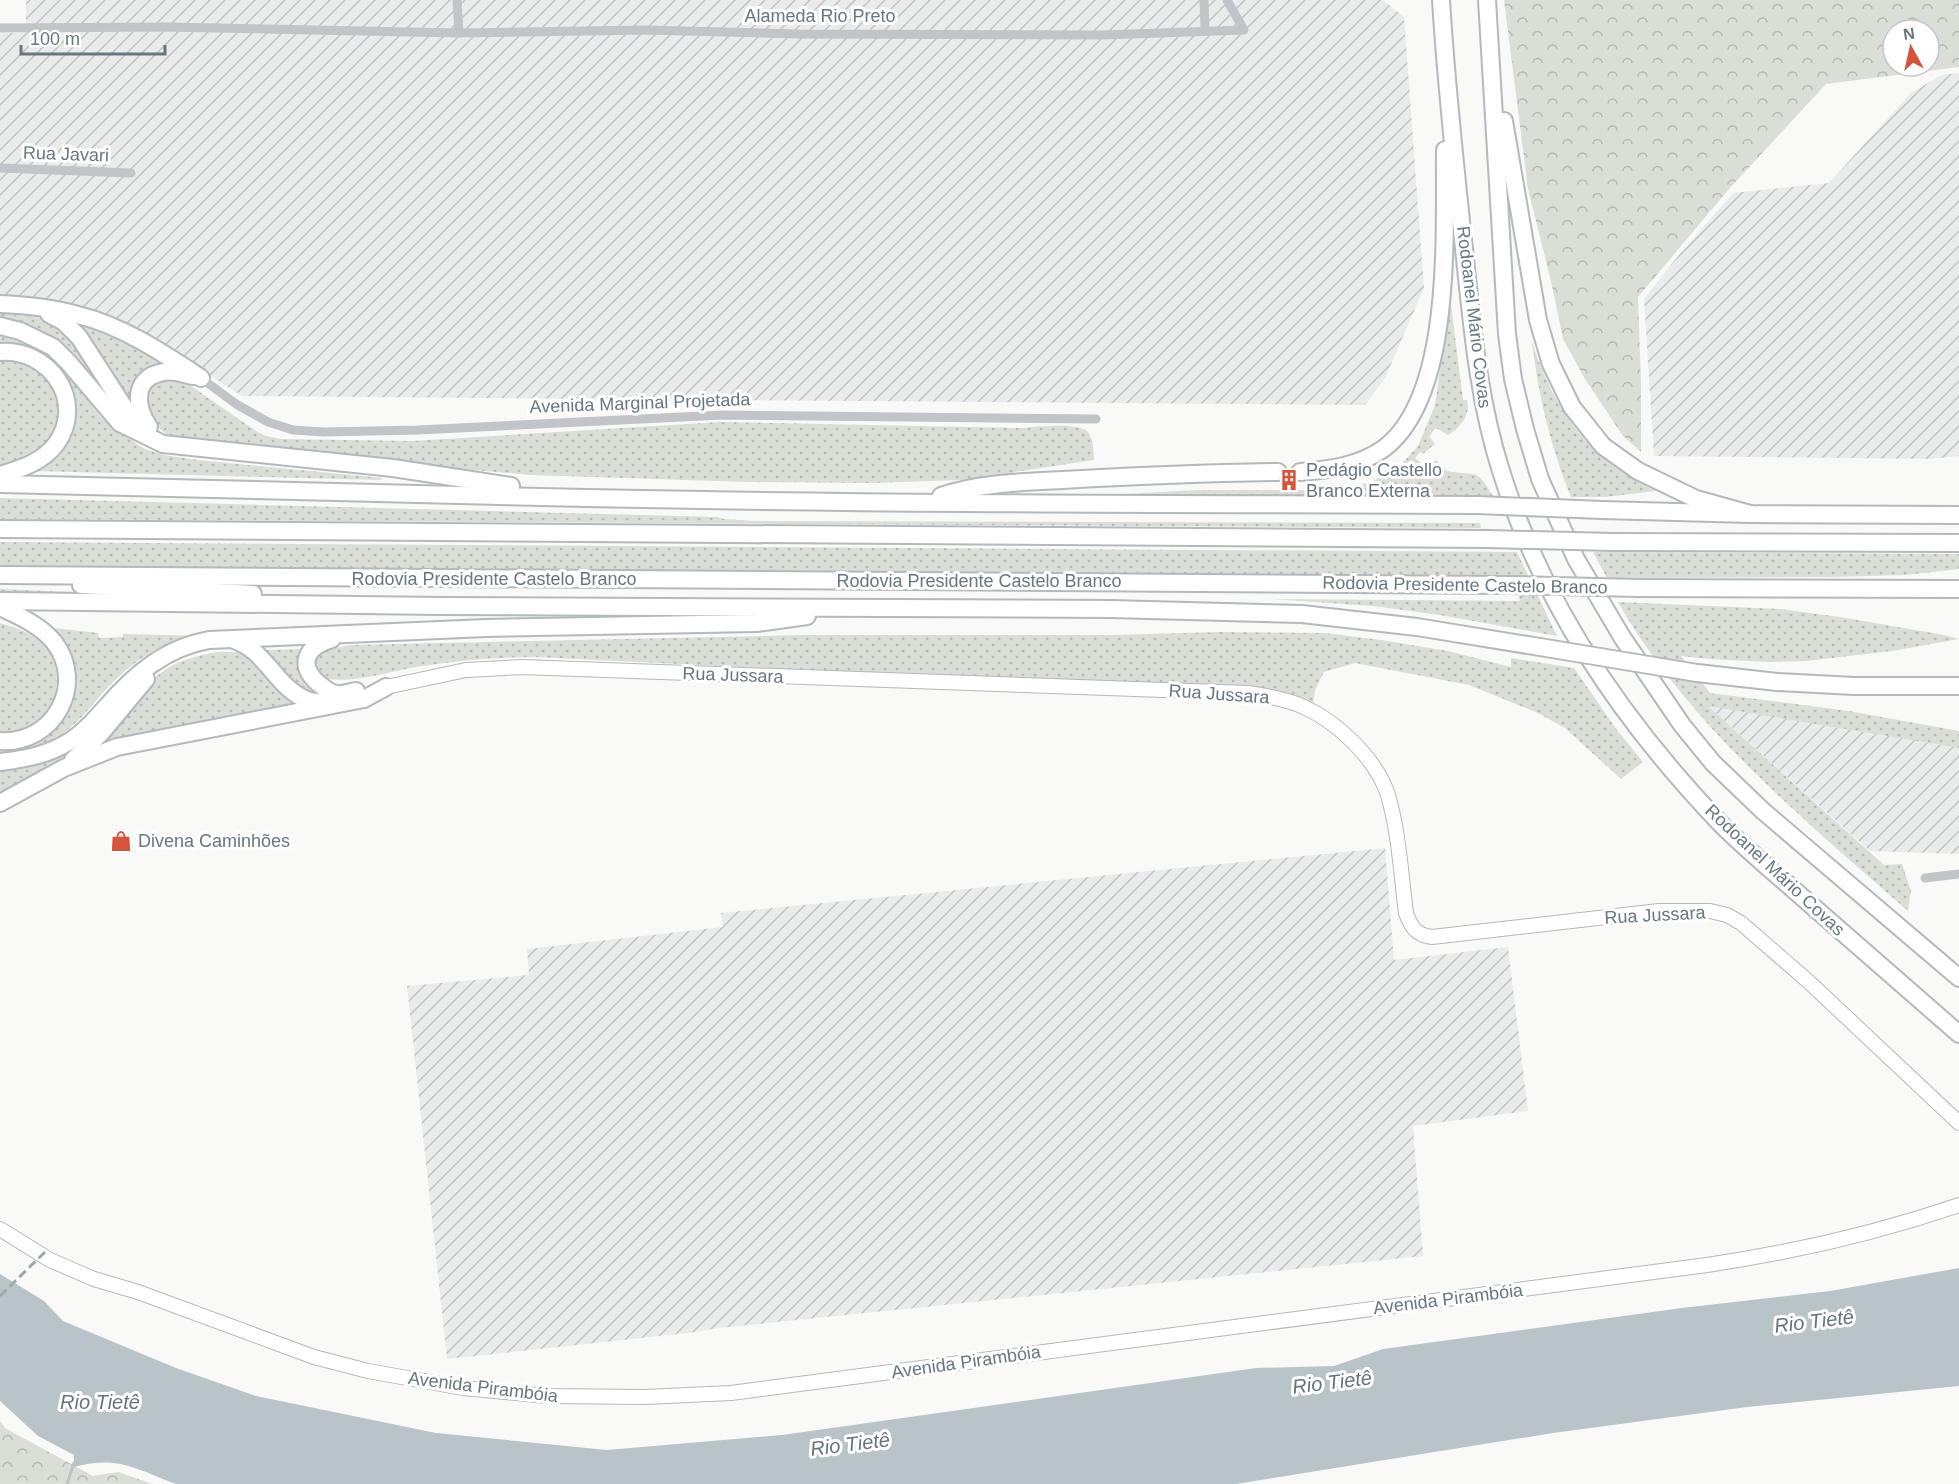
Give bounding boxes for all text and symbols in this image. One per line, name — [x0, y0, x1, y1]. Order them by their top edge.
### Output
street label: Alameda Rio Preto — [744, 6, 896, 26]
scale bar — [21, 18, 165, 56]
north arrow — [1881, 18, 1941, 78]
text: N — [1902, 24, 1916, 43]
text: 100 m — [30, 29, 80, 49]
street label: Rua Javari — [23, 143, 109, 165]
street label: Rodoanel Mário Covas — [1453, 225, 1495, 409]
street label: Avenida Marginal Projetada — [529, 389, 752, 417]
place label: Pedágio Castello Branco Externa — [1306, 460, 1442, 501]
building icon: Pedágio Castello Branco Externa — [1277, 468, 1301, 492]
street label: Rodovia Presidente Castelo Branco — [351, 569, 637, 589]
street label: Rodovia Presidente Castelo Branco — [836, 571, 1122, 591]
street label: Rodovia Presidente Castelo Branco — [1322, 573, 1608, 597]
street label: Rua Jussara — [682, 663, 785, 687]
street label: Rua Jussara — [1168, 680, 1271, 708]
street label: Rodoanel Mário Covas — [1701, 800, 1849, 940]
shop icon: Divena Caminhões — [109, 829, 133, 853]
place label: Divena Caminhões — [138, 831, 290, 851]
street label: Rua Jussara — [1604, 902, 1707, 928]
street label: Avenida Pirambóia — [1372, 1280, 1525, 1318]
water label: Rio Tietê — [1773, 1305, 1855, 1337]
street label: Avenida Pirambóia — [890, 1341, 1043, 1382]
water label: Rio Tietê — [1291, 1366, 1373, 1398]
street label: Avenida Pirambóia — [407, 1368, 560, 1406]
water label: Rio Tietê — [60, 1391, 140, 1413]
water label: Rio Tietê — [809, 1428, 891, 1460]

